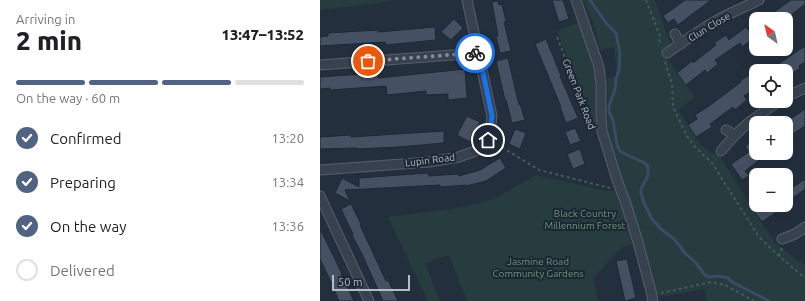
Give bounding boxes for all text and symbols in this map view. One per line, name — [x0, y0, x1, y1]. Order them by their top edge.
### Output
street label: Clun Close — [686, 10, 732, 44]
text: Arriving in — [16, 12, 75, 26]
north arrow — [749, 12, 793, 56]
map controls — [749, 12, 793, 212]
text: 2 min — [16, 26, 82, 55]
text: 13:47–13:52 — [221, 26, 304, 43]
courier — [455, 33, 495, 73]
icon: bike — [464, 42, 486, 64]
pin — [351, 44, 385, 78]
icon: bag — [357, 50, 379, 72]
street label: Green Park Road — [560, 57, 598, 131]
button: locate — [749, 64, 793, 108]
text: On the way · 60 m — [16, 91, 120, 105]
button: + — [749, 116, 793, 160]
pin — [471, 123, 505, 157]
icon: check — [16, 127, 38, 149]
icon: home — [477, 129, 499, 151]
text: Confirmed — [50, 130, 122, 147]
text: 13:20 — [271, 131, 304, 145]
street label: Lupin Road — [404, 151, 456, 169]
button: − — [749, 168, 793, 212]
icon: check — [16, 171, 38, 193]
text: Preparing — [50, 174, 116, 191]
text: 13:34 — [271, 175, 304, 189]
park label: Black Country Millennium Forest — [544, 208, 626, 231]
icon: check — [16, 215, 38, 237]
text: On the way — [50, 218, 126, 235]
text: 13:36 — [271, 219, 304, 233]
park label: Jasmine Road Community Gardens — [492, 256, 584, 279]
text: Delivered — [50, 262, 115, 279]
scale bar — [332, 273, 410, 292]
text: 50 m — [338, 276, 362, 288]

